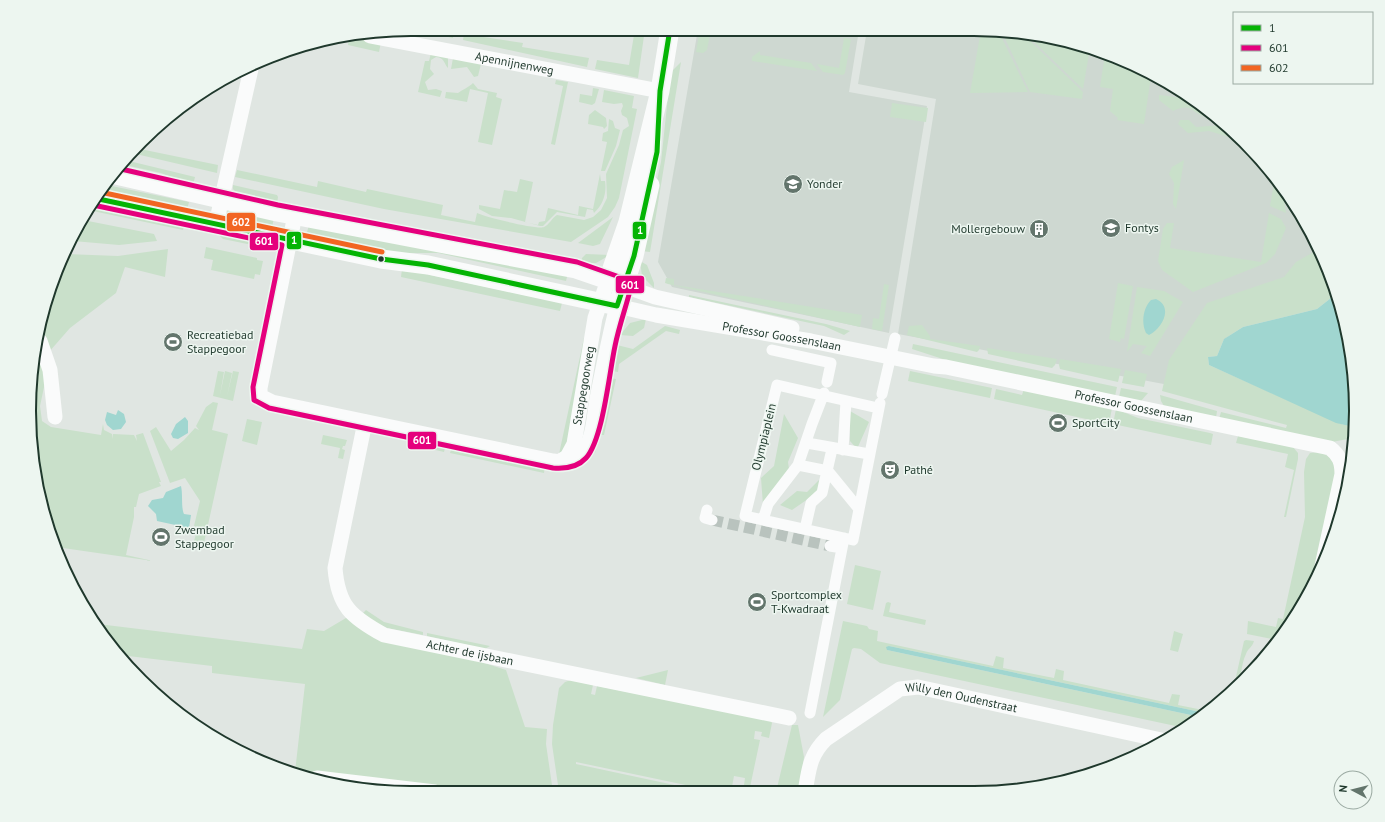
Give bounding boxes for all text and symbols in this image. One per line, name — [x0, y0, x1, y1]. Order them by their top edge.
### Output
legend — [1233, 12, 1373, 84]
text: 1 — [1269, 20, 1276, 35]
text: 601 — [1269, 40, 1289, 55]
street label: Apennijnenweg — [474, 48, 555, 78]
text: 602 — [1269, 60, 1289, 75]
school or university icon: Yonder — [782, 173, 804, 195]
place label: Yonder — [807, 176, 842, 191]
line badge: 602 — [226, 212, 256, 232]
text: 602 — [232, 215, 250, 229]
school or university icon: Fontys — [1100, 217, 1122, 239]
building icon: Mollergebouw — [1028, 218, 1050, 240]
place label: Fontys — [1125, 220, 1159, 235]
line badge: 1 — [632, 221, 647, 240]
place label: Mollergebouw — [951, 221, 1025, 236]
text: 1 — [637, 223, 643, 237]
line badge: 1 — [286, 231, 302, 250]
line badge: 601 — [249, 232, 279, 251]
text: 1 — [291, 233, 297, 247]
text: 601 — [255, 234, 273, 248]
unlabelled marker — [376, 254, 386, 264]
line badge: 601 — [615, 275, 645, 294]
text: 601 — [621, 278, 639, 292]
street label: Professor Goossenslaan — [721, 318, 843, 354]
place label: Recreatiebad Stappegoor — [187, 327, 253, 356]
sports icon: Recreatiebad Stappegoor — [162, 331, 184, 353]
street label: Stappegoorweg — [569, 345, 597, 426]
street label: Professor Goossenslaan — [1073, 386, 1194, 426]
street label: Olympiaplein — [748, 402, 779, 472]
sports icon: SportCity — [1047, 412, 1069, 434]
place label: SportCity — [1072, 415, 1120, 430]
line badge: 601 — [407, 431, 437, 450]
text: 601 — [413, 433, 431, 447]
theatre icon: Pathé — [879, 459, 901, 481]
place label: Pathé — [904, 462, 933, 477]
place label: Zwembad Stappegoor — [175, 522, 234, 551]
sports icon: Zwembad Stappegoor — [150, 526, 172, 548]
place label: Sportcomplex T-Kwadraat — [771, 587, 842, 616]
sports icon: Sportcomplex T-Kwadraat — [746, 591, 768, 613]
street label: Achter de ijsbaan — [425, 636, 515, 668]
street label: Willy den Oudenstraat — [905, 679, 1019, 715]
north arrow — [1333, 770, 1373, 810]
text: N — [1336, 784, 1350, 793]

